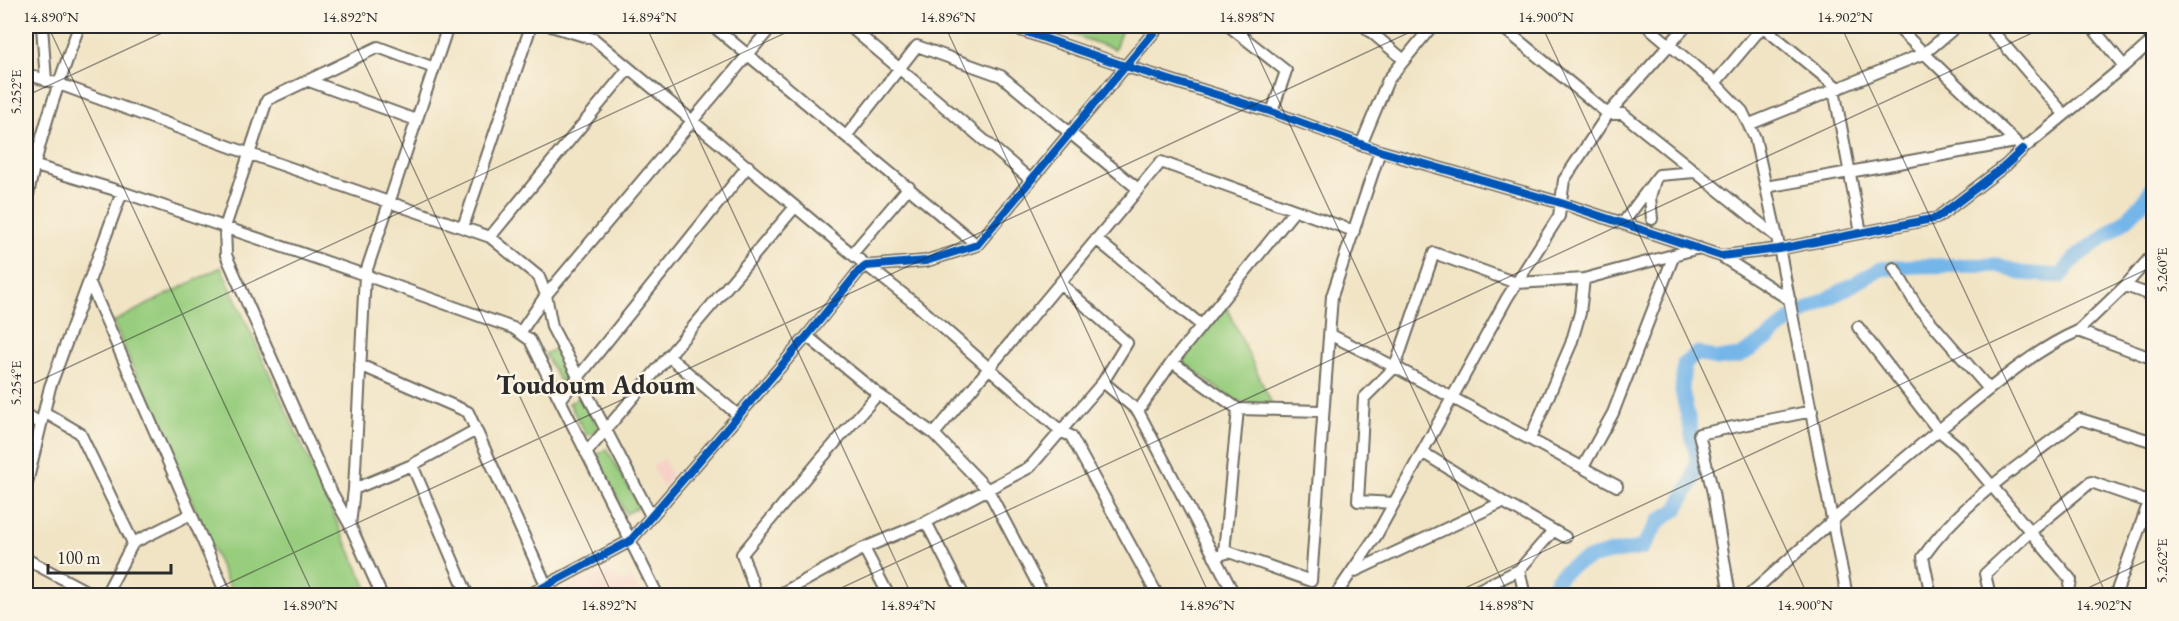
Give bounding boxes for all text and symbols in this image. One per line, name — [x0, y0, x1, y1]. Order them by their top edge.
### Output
text: 14.890°N — [23, 7, 79, 26]
text: 14.892°N — [322, 7, 378, 26]
text: 14.894°N — [621, 7, 677, 26]
text: 14.896°N — [920, 7, 976, 26]
text: 14.898°N — [1219, 7, 1275, 26]
text: 14.900°N — [1518, 7, 1574, 26]
text: 14.902°N — [1817, 7, 1873, 26]
text: 5.252°E — [6, 69, 25, 115]
text: 5.260°E — [2152, 247, 2171, 293]
text: 5.254°E — [6, 360, 25, 406]
district label: Toudoum Adoum — [496, 367, 696, 402]
scale bar — [48, 537, 171, 575]
text: 5.262°E — [2152, 538, 2171, 584]
text: 100 m — [57, 546, 101, 569]
text: 14.890°N — [282, 595, 338, 614]
text: 14.892°N — [581, 595, 637, 614]
text: 14.894°N — [880, 595, 936, 614]
text: 14.896°N — [1179, 595, 1235, 614]
text: 14.898°N — [1478, 595, 1534, 614]
text: 14.900°N — [1777, 595, 1833, 614]
text: 14.902°N — [2076, 595, 2132, 614]

